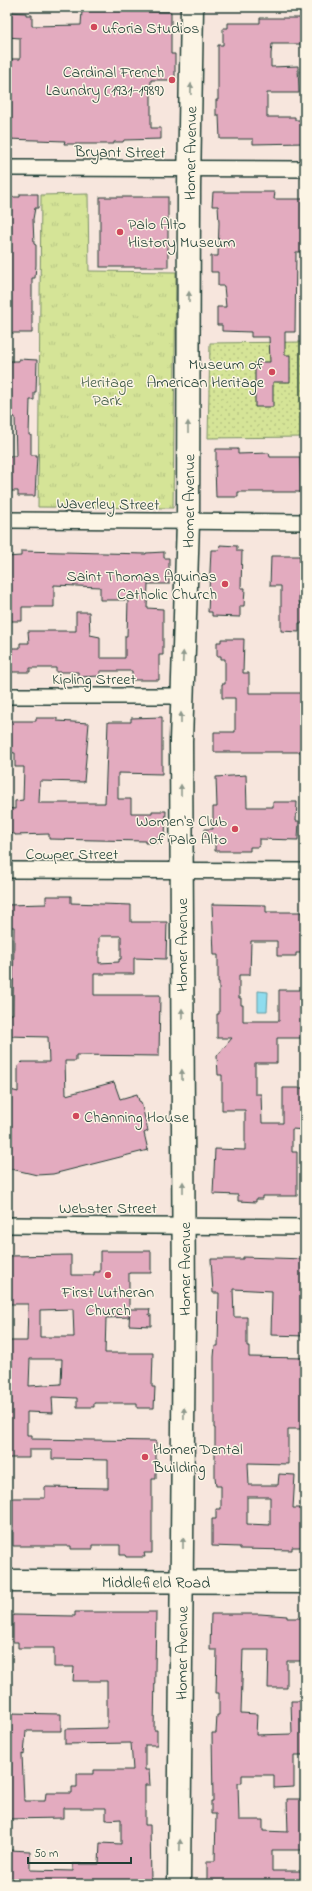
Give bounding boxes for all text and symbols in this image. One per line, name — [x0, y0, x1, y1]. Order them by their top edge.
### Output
place label: uforia Studios — [102, 17, 199, 41]
marker: uforia Studios — [89, 22, 99, 32]
place label: Cardinal French Laundry (1931-1989) — [46, 61, 164, 103]
marker: Cardinal French Laundry (1931-1989) — [167, 75, 177, 85]
one-way arrow — [188, 82, 194, 95]
street label: Homer Avenue — [179, 105, 204, 200]
street label: Bryant Street — [73, 140, 166, 166]
place label: Palo Alto History Museum — [128, 213, 236, 255]
marker: Palo Alto History Museum — [115, 227, 125, 237]
one-way arrow — [186, 290, 192, 303]
place label: Museum of American Heritage — [146, 353, 265, 395]
marker: Museum of American Heritage — [267, 367, 277, 377]
park label: Heritage Park — [81, 371, 134, 413]
one-way arrow — [185, 420, 191, 433]
street label: Homer Avenue — [177, 453, 202, 549]
street label: Waverley Street — [56, 492, 160, 518]
place label: Saint Thomas Aquinas Catholic Church — [66, 565, 217, 607]
marker: Saint Thomas Aquinas Catholic Church — [220, 579, 230, 589]
one-way arrow — [180, 651, 187, 663]
street label: Kipling Street — [52, 668, 137, 692]
one-way arrow — [178, 711, 184, 724]
one-way arrow — [178, 783, 184, 796]
place label: Women's Club of Palo Alto — [136, 810, 228, 852]
marker: Women's Club of Palo Alto — [230, 824, 240, 834]
street label: Cowper Street — [26, 843, 119, 867]
street label: Homer Avenue — [171, 897, 195, 992]
one-way arrow — [179, 1007, 185, 1020]
one-way arrow — [179, 1068, 185, 1081]
place label: Channing House — [84, 1106, 190, 1130]
marker: Channing House — [71, 1111, 81, 1121]
one-way arrow — [180, 1180, 186, 1193]
street label: Webster Street — [59, 1197, 158, 1221]
street label: Homer Avenue — [174, 1221, 198, 1316]
marker: First Lutheran Church — [103, 1270, 113, 1280]
place label: First Lutheran Church — [61, 1281, 154, 1323]
one-way arrow — [181, 1406, 187, 1419]
place label: Homer Dental Building — [152, 1438, 243, 1480]
marker: Homer Dental Building — [140, 1452, 150, 1462]
one-way arrow — [180, 1536, 186, 1549]
street label: Middlefield Road — [102, 1571, 210, 1596]
street label: Homer Avenue — [171, 1605, 195, 1700]
one-way arrow — [177, 1838, 183, 1851]
scale bar — [28, 1839, 131, 1865]
text: 50 m — [34, 1845, 58, 1863]

